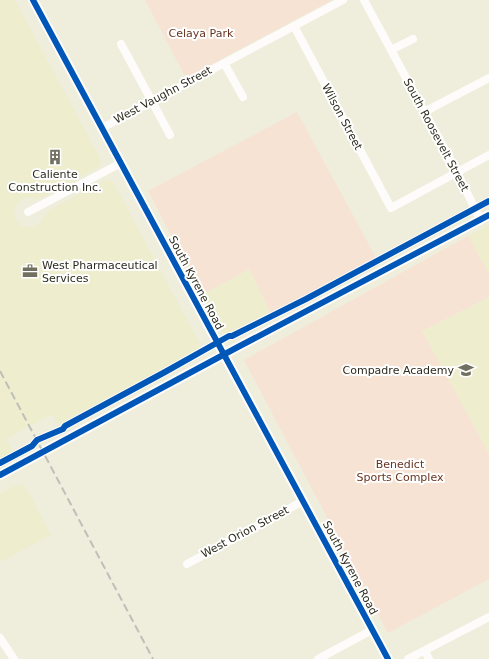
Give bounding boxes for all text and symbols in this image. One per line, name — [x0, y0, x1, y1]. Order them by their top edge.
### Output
park label: Celaya Park — [169, 27, 234, 40]
street label: West Vaughn Street — [112, 63, 215, 126]
street label: South Roosevelt Street — [401, 76, 472, 194]
street label: Wilson Street — [319, 82, 365, 153]
building icon: Caliente Construction Inc. — [46, 148, 64, 166]
place label: Caliente Construction Inc. — [8, 168, 102, 194]
street label: South Kyrene Road — [166, 234, 226, 332]
place label: West Pharmaceutical Services — [42, 259, 158, 285]
office icon: West Pharmaceutical Services — [21, 262, 39, 280]
school or university icon: Compadre Academy — [457, 361, 475, 379]
place label: Compadre Academy — [343, 364, 454, 377]
park label: Benedict Sports Complex — [356, 458, 444, 484]
street label: West Orion Street — [199, 503, 292, 561]
street label: South Kyrene Road — [320, 519, 380, 617]

